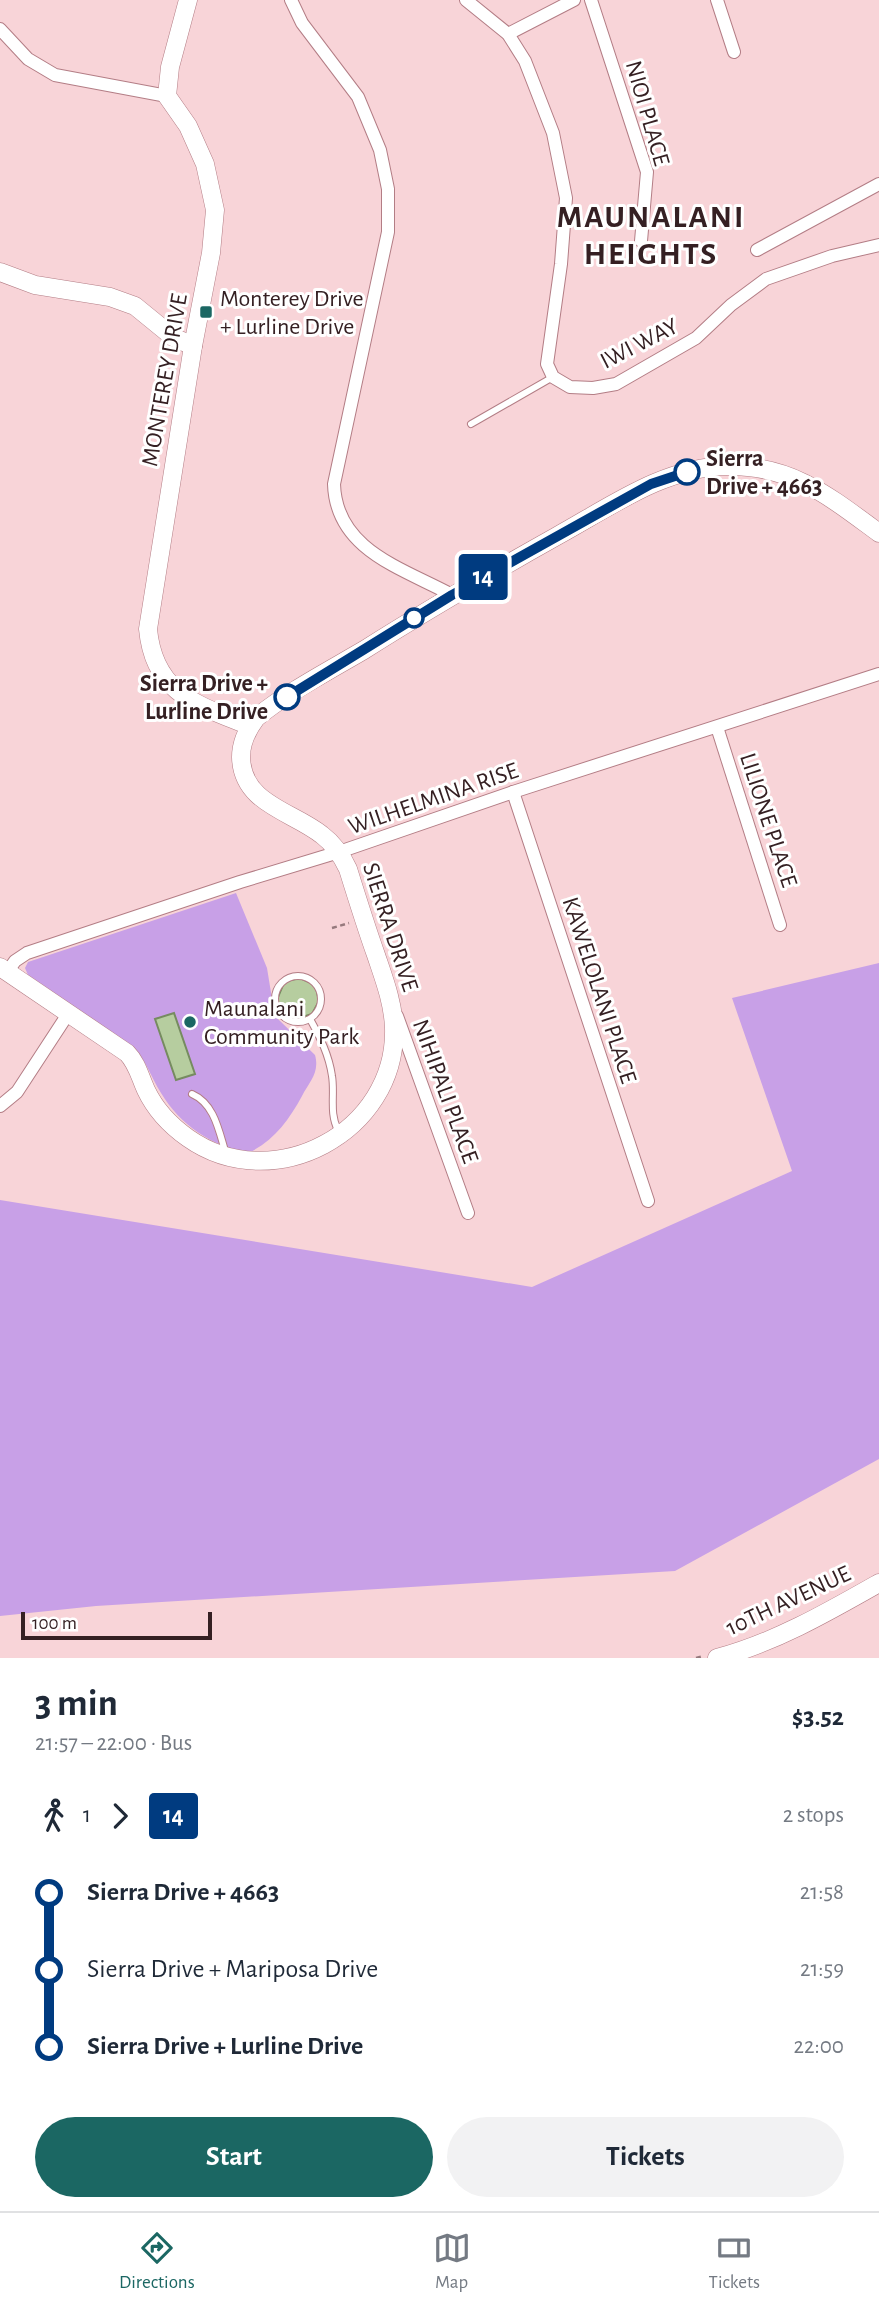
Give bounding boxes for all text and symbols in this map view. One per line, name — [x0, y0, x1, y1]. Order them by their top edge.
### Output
street label: NIOI PLACE — [621, 58, 674, 169]
district label: MAUNALANI HEIGHTS — [557, 201, 745, 270]
place label: Monterey Drive + Lurline Drive — [220, 287, 364, 339]
street label: MONTEREY DRIVE — [138, 291, 192, 468]
marker: Monterey Drive + Lurline Drive — [198, 304, 214, 320]
street label: IWI WAY — [597, 314, 683, 374]
place label: Sierra Drive + 4663 — [706, 447, 822, 499]
marker: Sierra Drive + 4663 — [674, 459, 700, 485]
line badge: 14 — [452, 554, 514, 600]
text: 14 — [473, 565, 493, 589]
unlabelled marker — [404, 608, 424, 628]
place label: Sierra Drive + Lurline Drive — [140, 672, 268, 724]
marker: Sierra Drive + Lurline Drive — [274, 684, 300, 710]
street label: LILIONE PLACE — [735, 750, 801, 891]
street label: WILHELMINA RISE — [345, 758, 522, 839]
street label: SIERRA DRIVE — [358, 860, 422, 995]
street label: KAWELOLANI PLACE — [558, 894, 641, 1087]
place label: Maunalani Community Park — [204, 997, 359, 1049]
marker: Maunalani Community Park — [182, 1014, 198, 1030]
street label: NIHIPALI PLACE — [408, 1016, 482, 1167]
street label: 10TH AVENUE — [722, 1561, 855, 1640]
scale bar — [21, 1609, 212, 1641]
text: 100 m — [32, 1614, 77, 1633]
text: 3 min — [35, 1685, 118, 1723]
text: $3.52 — [792, 1704, 844, 1730]
text: 21:57 – 22:00 · Bus — [35, 1732, 192, 1755]
icon: walk — [35, 1797, 73, 1835]
icon: forward — [101, 1797, 139, 1835]
text: 1 — [83, 1804, 91, 1827]
text: 14 — [163, 1804, 184, 1828]
text: 2 stops — [783, 1804, 844, 1827]
text: Sierra Drive + 4663 — [87, 1879, 279, 1905]
text: 21:58 — [800, 1881, 844, 1904]
text: Sierra Drive + Mariposa Drive — [87, 1956, 378, 1982]
text: 21:59 — [800, 1958, 844, 1981]
text: Sierra Drive + Lurline Drive — [87, 2033, 363, 2059]
text: 22:00 — [794, 2035, 844, 2058]
button: Start — [35, 2117, 433, 2197]
button: Tickets — [447, 2117, 844, 2197]
tab: Directions — [119, 2229, 195, 2294]
tab: Map — [433, 2229, 471, 2294]
tab: Tickets — [709, 2229, 760, 2294]

